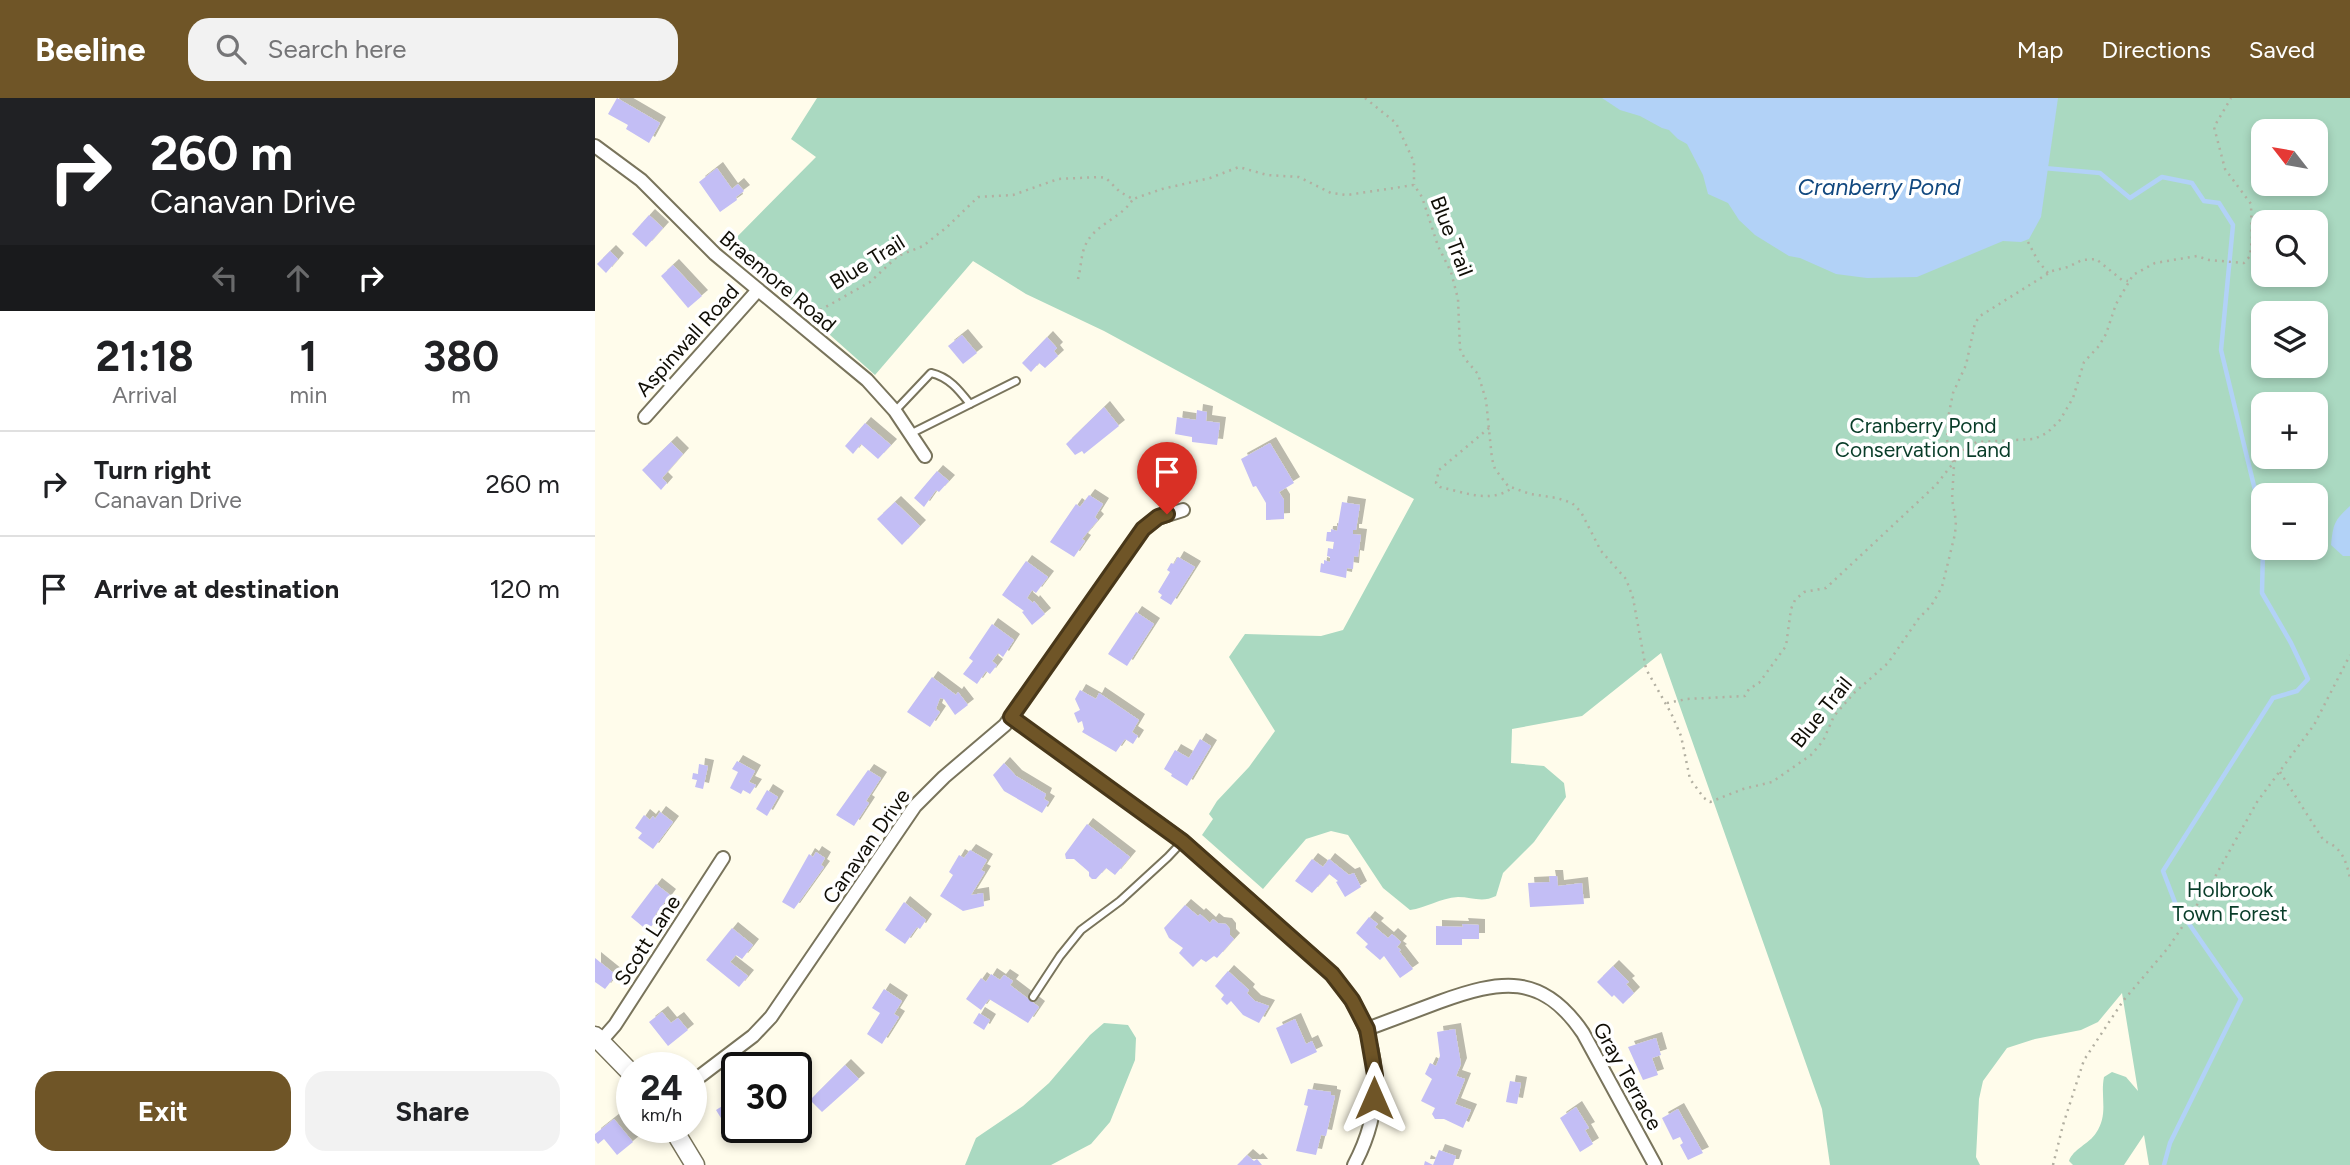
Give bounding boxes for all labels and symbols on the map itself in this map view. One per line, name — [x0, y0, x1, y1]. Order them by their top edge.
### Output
north arrow — [2251, 119, 2327, 196]
water label: Cranberry Pond — [1797, 173, 1961, 201]
street label: Blue Trail — [1425, 192, 1479, 280]
street label: Braemore Road — [715, 225, 841, 337]
street label: Blue Trail — [825, 229, 909, 295]
street label: Aspinwall Road — [630, 279, 744, 401]
park label: Cranberry Pond Conservation Land — [1835, 413, 2011, 462]
pin — [1137, 442, 1197, 514]
street label: Blue Trail — [1785, 672, 1857, 752]
street label: Canavan Drive — [817, 784, 915, 908]
park label: Holbrook Town Forest — [2172, 877, 2288, 926]
street label: Scott Lane — [609, 890, 685, 990]
street label: Gray Terrace — [1588, 1018, 1668, 1134]
speed limit sign: 30 — [721, 1052, 812, 1143]
position arrow — [1337, 1061, 1411, 1135]

